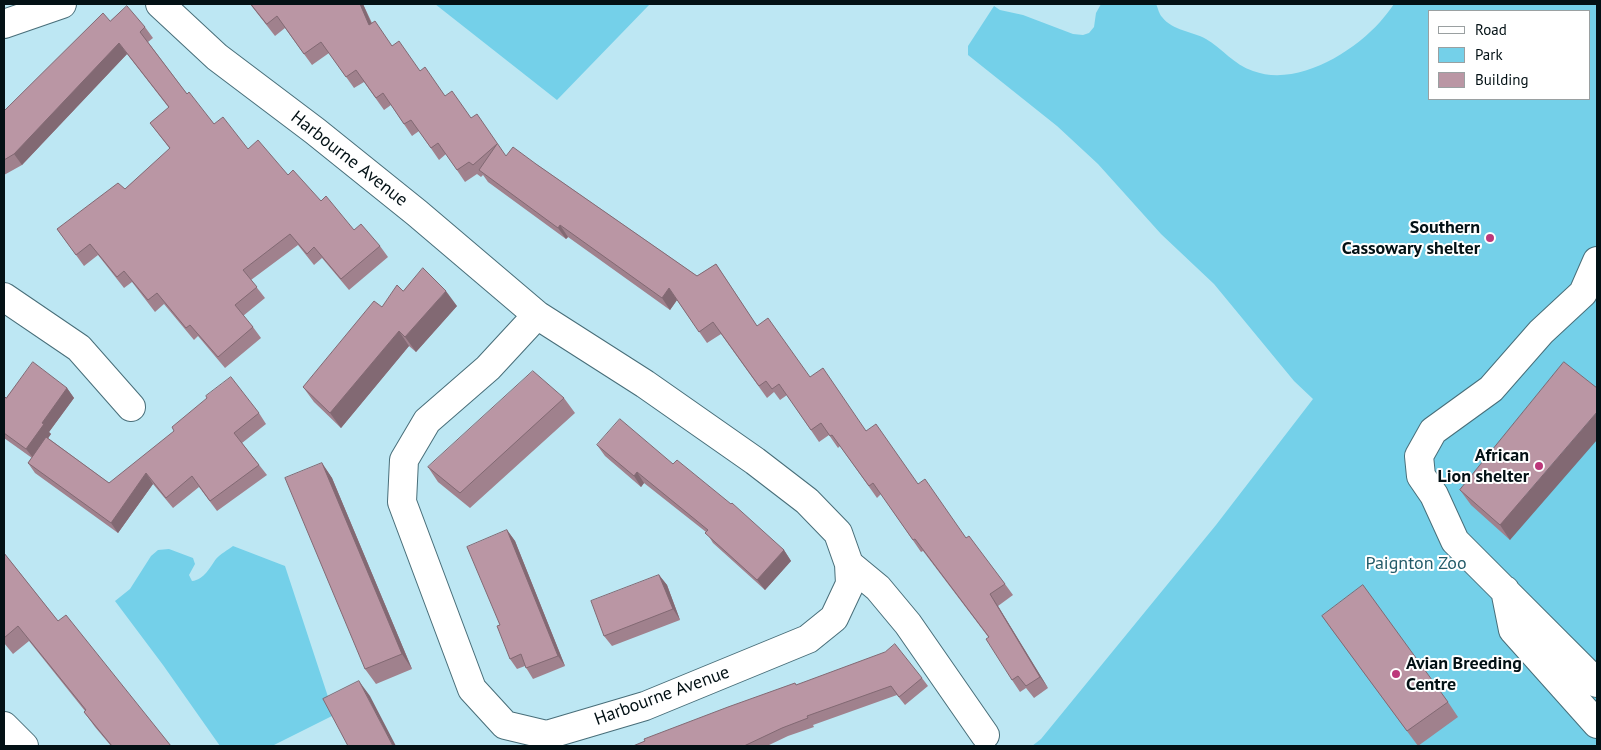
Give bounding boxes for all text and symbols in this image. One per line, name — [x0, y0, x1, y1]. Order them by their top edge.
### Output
legend — [1428, 10, 1591, 100]
text: Road — [1475, 20, 1507, 39]
text: Park — [1475, 45, 1503, 64]
text: Building — [1475, 70, 1529, 89]
street label: Harbourne Avenue — [286, 107, 412, 211]
place label: Southern Cassowary shelter — [1342, 217, 1480, 260]
marker: Southern Cassowary shelter — [1484, 232, 1496, 244]
place label: African Lion shelter — [1437, 445, 1529, 488]
marker: African Lion shelter — [1533, 460, 1545, 472]
park label: Paignton Zoo — [1365, 553, 1467, 575]
place label: Avian Breeding Centre — [1406, 653, 1522, 696]
street label: Harbourne Avenue — [591, 662, 733, 730]
marker: Avian Breeding Centre — [1390, 668, 1402, 680]

